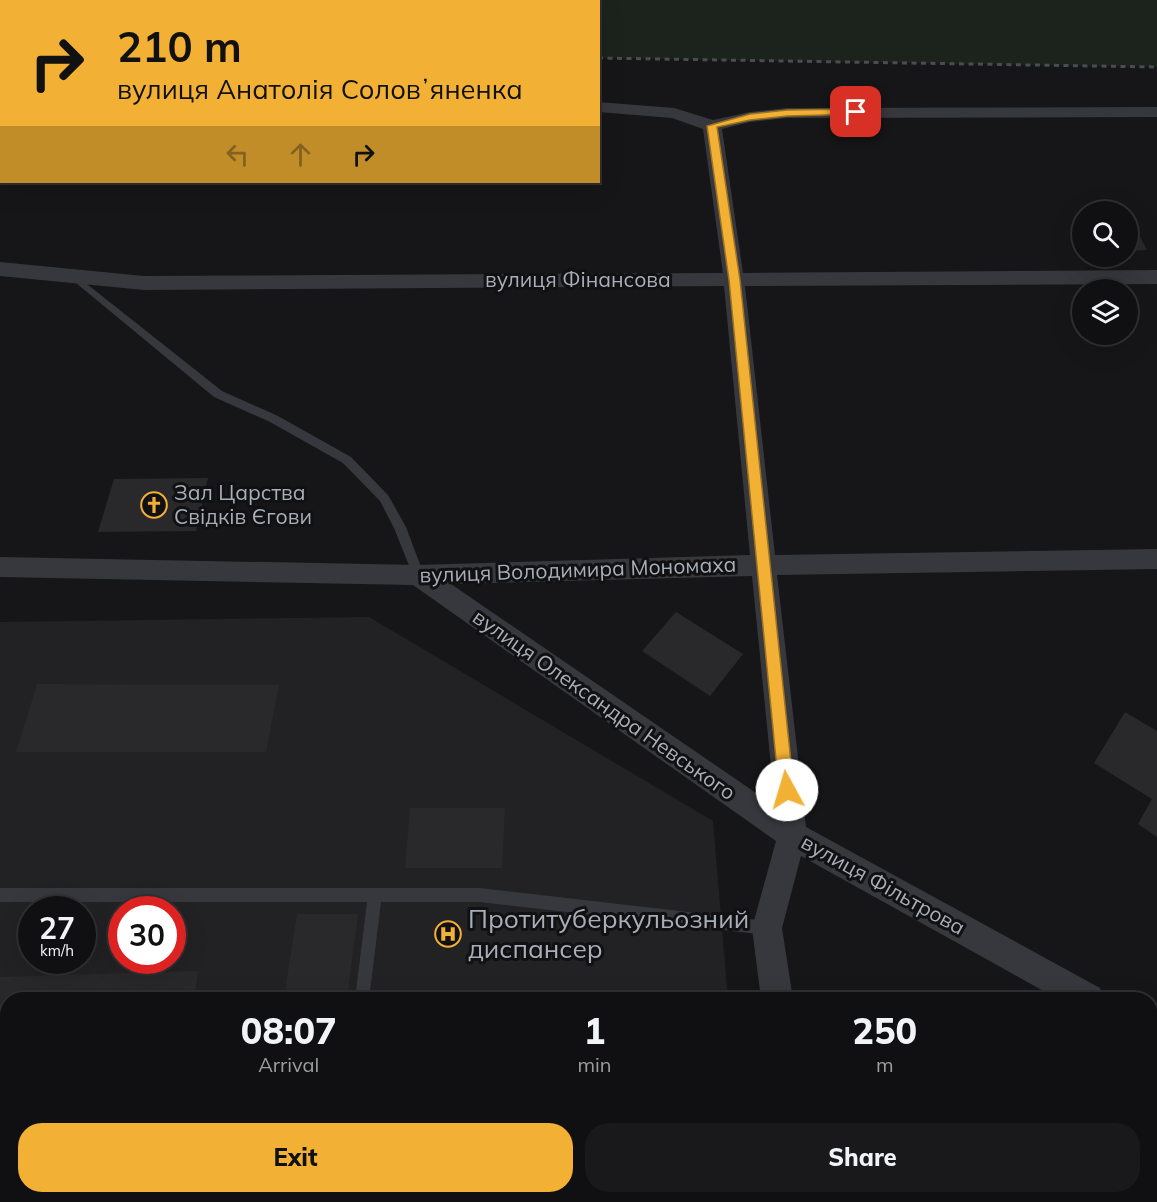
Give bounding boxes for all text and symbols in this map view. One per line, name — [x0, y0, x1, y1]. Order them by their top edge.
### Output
text: 210 m — [117, 20, 242, 73]
icon: right — [18, 24, 96, 102]
text: вулиця Анатолія Соловʼяненка — [117, 72, 523, 106]
pin — [830, 86, 881, 137]
icon: arrive — [839, 95, 872, 128]
icon: left — [221, 138, 254, 171]
icon: ahead — [284, 138, 317, 171]
icon: right — [347, 138, 380, 171]
map controls — [1072, 201, 1138, 345]
button: search — [1072, 201, 1138, 267]
street label: вулиця Фінансова — [485, 266, 671, 292]
button: layers — [1072, 279, 1138, 345]
place label: Зал Царства Свідків Єгови — [174, 479, 312, 529]
church icon: Зал Царства Свідків Єгови — [139, 490, 169, 520]
street label: вулиця Володимира Мономаха — [419, 550, 737, 588]
street label: вулиця Олександра Невського — [468, 603, 741, 805]
position arrow — [755, 758, 819, 822]
street label: вулиця Фільтрова — [797, 828, 970, 940]
speed limit sign: 30 — [108, 896, 186, 974]
place label: Протитуберкульозний диспансер — [468, 902, 749, 965]
text: 27 — [39, 909, 75, 947]
hospital icon: Протитуберкульозний диспансер — [433, 919, 463, 949]
text: km/h — [40, 941, 74, 960]
text: 08:07 — [241, 1008, 337, 1053]
text: 1 — [584, 1008, 605, 1053]
text: 250 — [852, 1008, 917, 1053]
text: Arrival — [258, 1052, 319, 1077]
text: min — [577, 1052, 612, 1077]
text: m — [876, 1052, 894, 1077]
button: Exit — [18, 1123, 573, 1192]
button: Share — [585, 1123, 1140, 1192]

